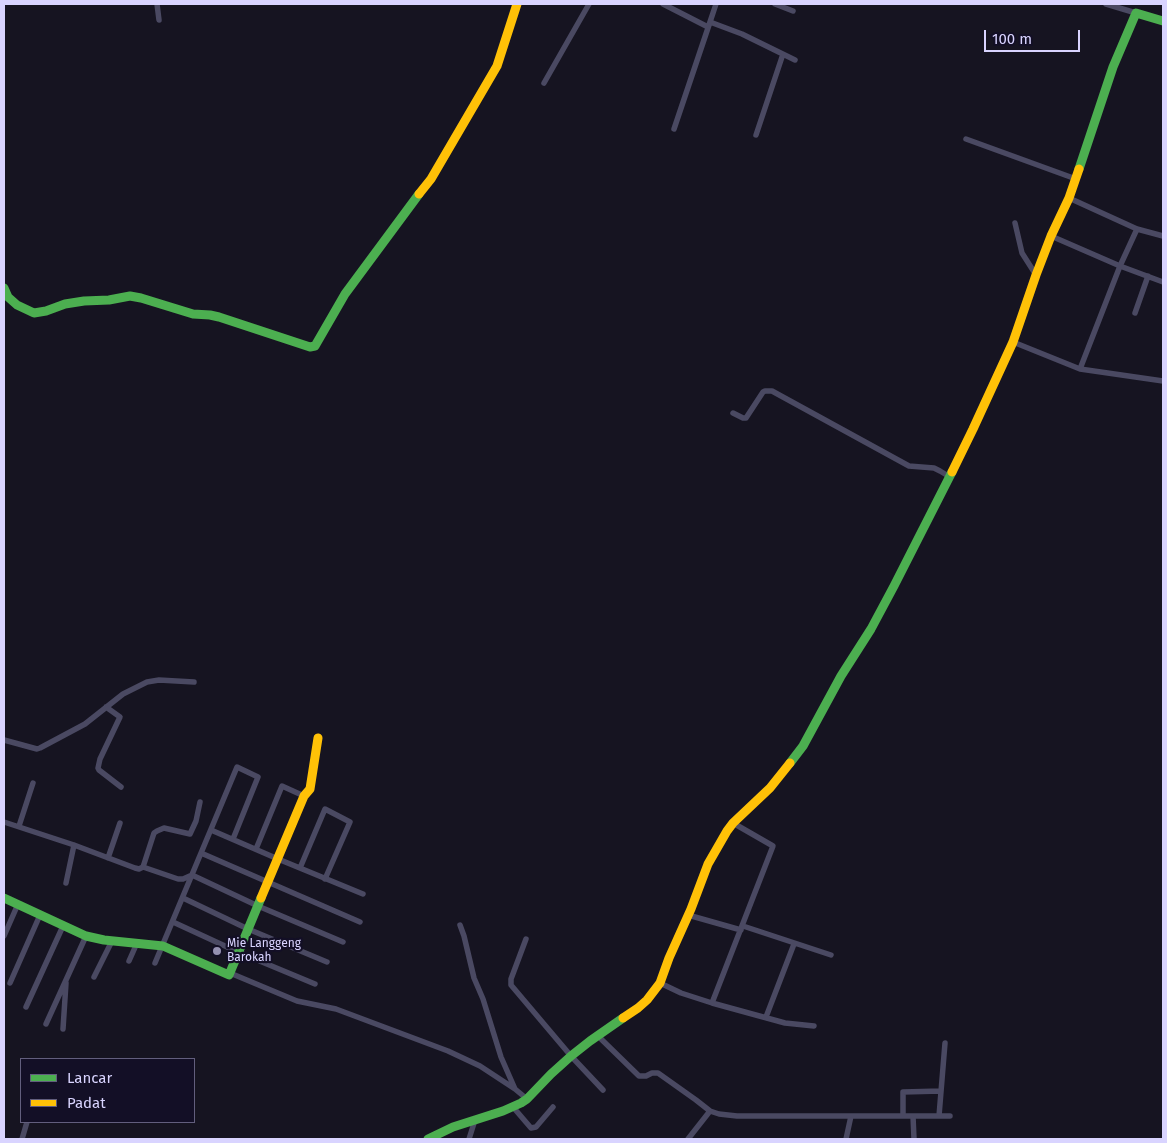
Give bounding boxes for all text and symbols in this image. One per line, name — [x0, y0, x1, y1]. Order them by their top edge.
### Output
scale bar — [987, 20, 1083, 52]
text: 100 m — [992, 30, 1032, 48]
place label: Mie Langgeng Barokah — [227, 937, 301, 965]
marker: Mie Langgeng Barokah — [211, 945, 223, 957]
legend — [20, 1058, 195, 1123]
text: Lancar — [67, 1069, 112, 1087]
text: Padat — [67, 1094, 106, 1112]

